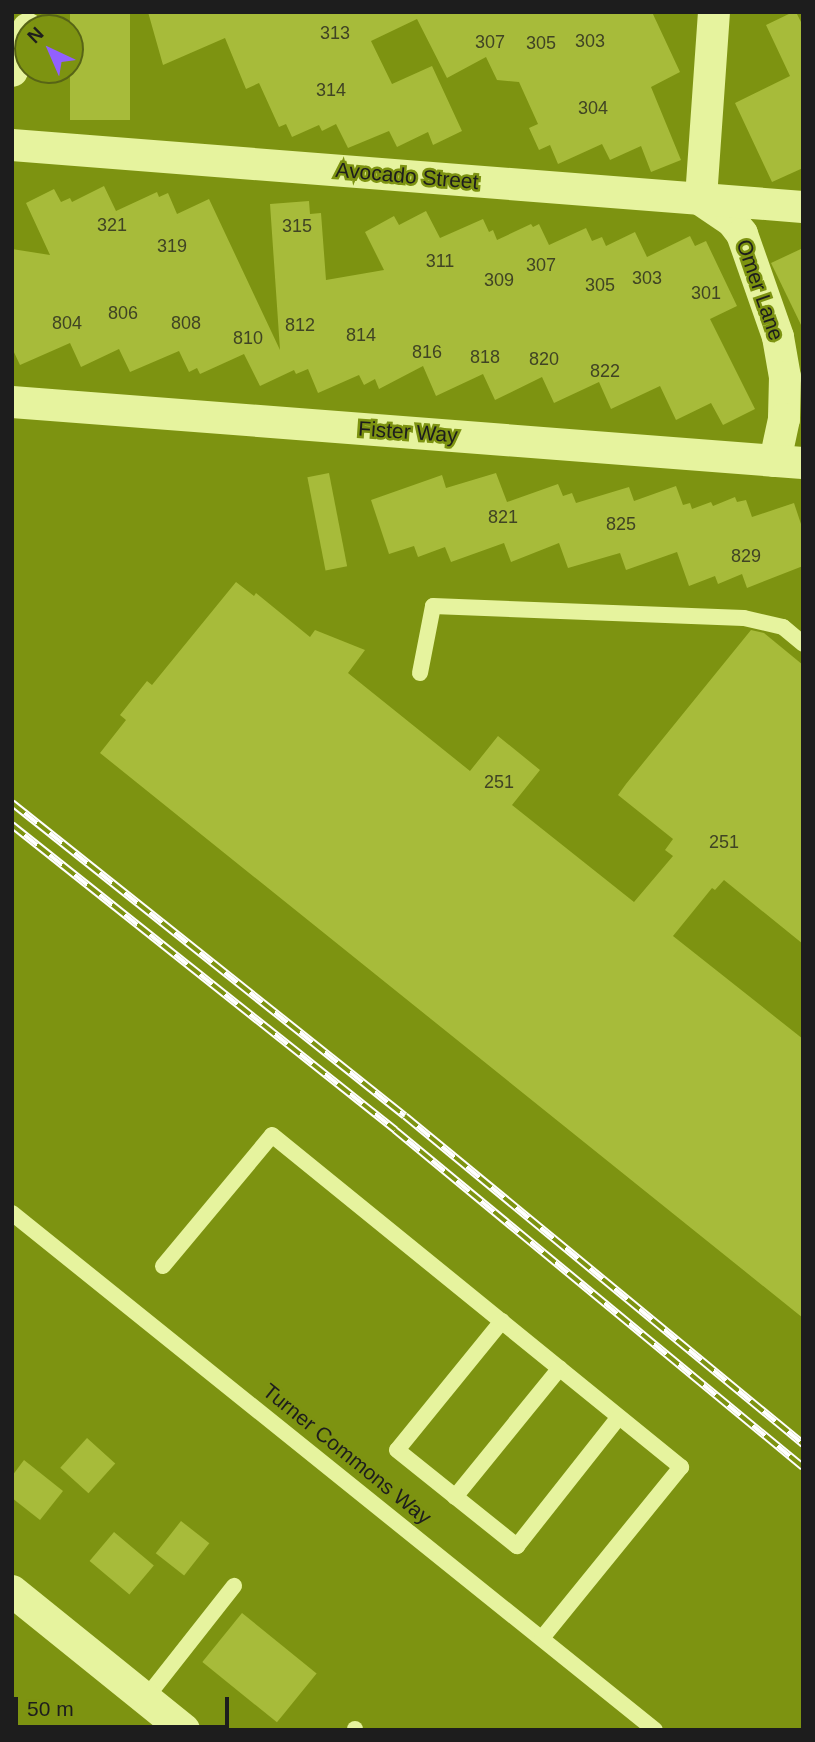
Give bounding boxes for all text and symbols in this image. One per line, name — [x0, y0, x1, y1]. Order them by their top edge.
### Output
north arrow — [14, 14, 84, 84]
house number: 313 — [320, 22, 350, 44]
text: N — [23, 23, 48, 47]
house number: 303 — [575, 30, 605, 52]
house number: 307 — [475, 31, 505, 53]
house number: 305 — [526, 32, 556, 54]
house number: 314 — [316, 79, 346, 101]
house number: 304 — [578, 97, 608, 119]
street label: Avocado Street — [335, 157, 479, 195]
house number: 321 — [97, 214, 127, 236]
house number: 315 — [282, 215, 312, 237]
house number: 319 — [157, 235, 187, 257]
street label: Omer Lane — [731, 236, 789, 344]
house number: 311 — [426, 250, 454, 272]
house number: 307 — [526, 254, 556, 276]
house number: 303 — [632, 267, 662, 289]
house number: 309 — [484, 269, 514, 291]
house number: 305 — [585, 274, 615, 296]
house number: 301 — [691, 282, 721, 304]
house number: 806 — [108, 302, 138, 324]
house number: 804 — [52, 312, 82, 334]
house number: 808 — [171, 312, 201, 334]
house number: 812 — [285, 314, 315, 336]
house number: 814 — [346, 324, 376, 346]
house number: 810 — [233, 327, 263, 349]
house number: 816 — [412, 341, 442, 363]
house number: 818 — [470, 346, 500, 368]
house number: 820 — [529, 348, 559, 370]
house number: 822 — [590, 360, 620, 382]
street label: Fister Way — [357, 416, 459, 448]
house number: 821 — [488, 506, 518, 528]
house number: 825 — [606, 513, 636, 535]
house number: 829 — [731, 545, 761, 567]
house number: 251 — [484, 771, 514, 793]
house number: 251 — [709, 831, 739, 853]
street label: Turner Commons Way — [258, 1378, 436, 1530]
scale bar — [18, 1682, 233, 1726]
text: 50 m — [27, 1697, 74, 1720]

